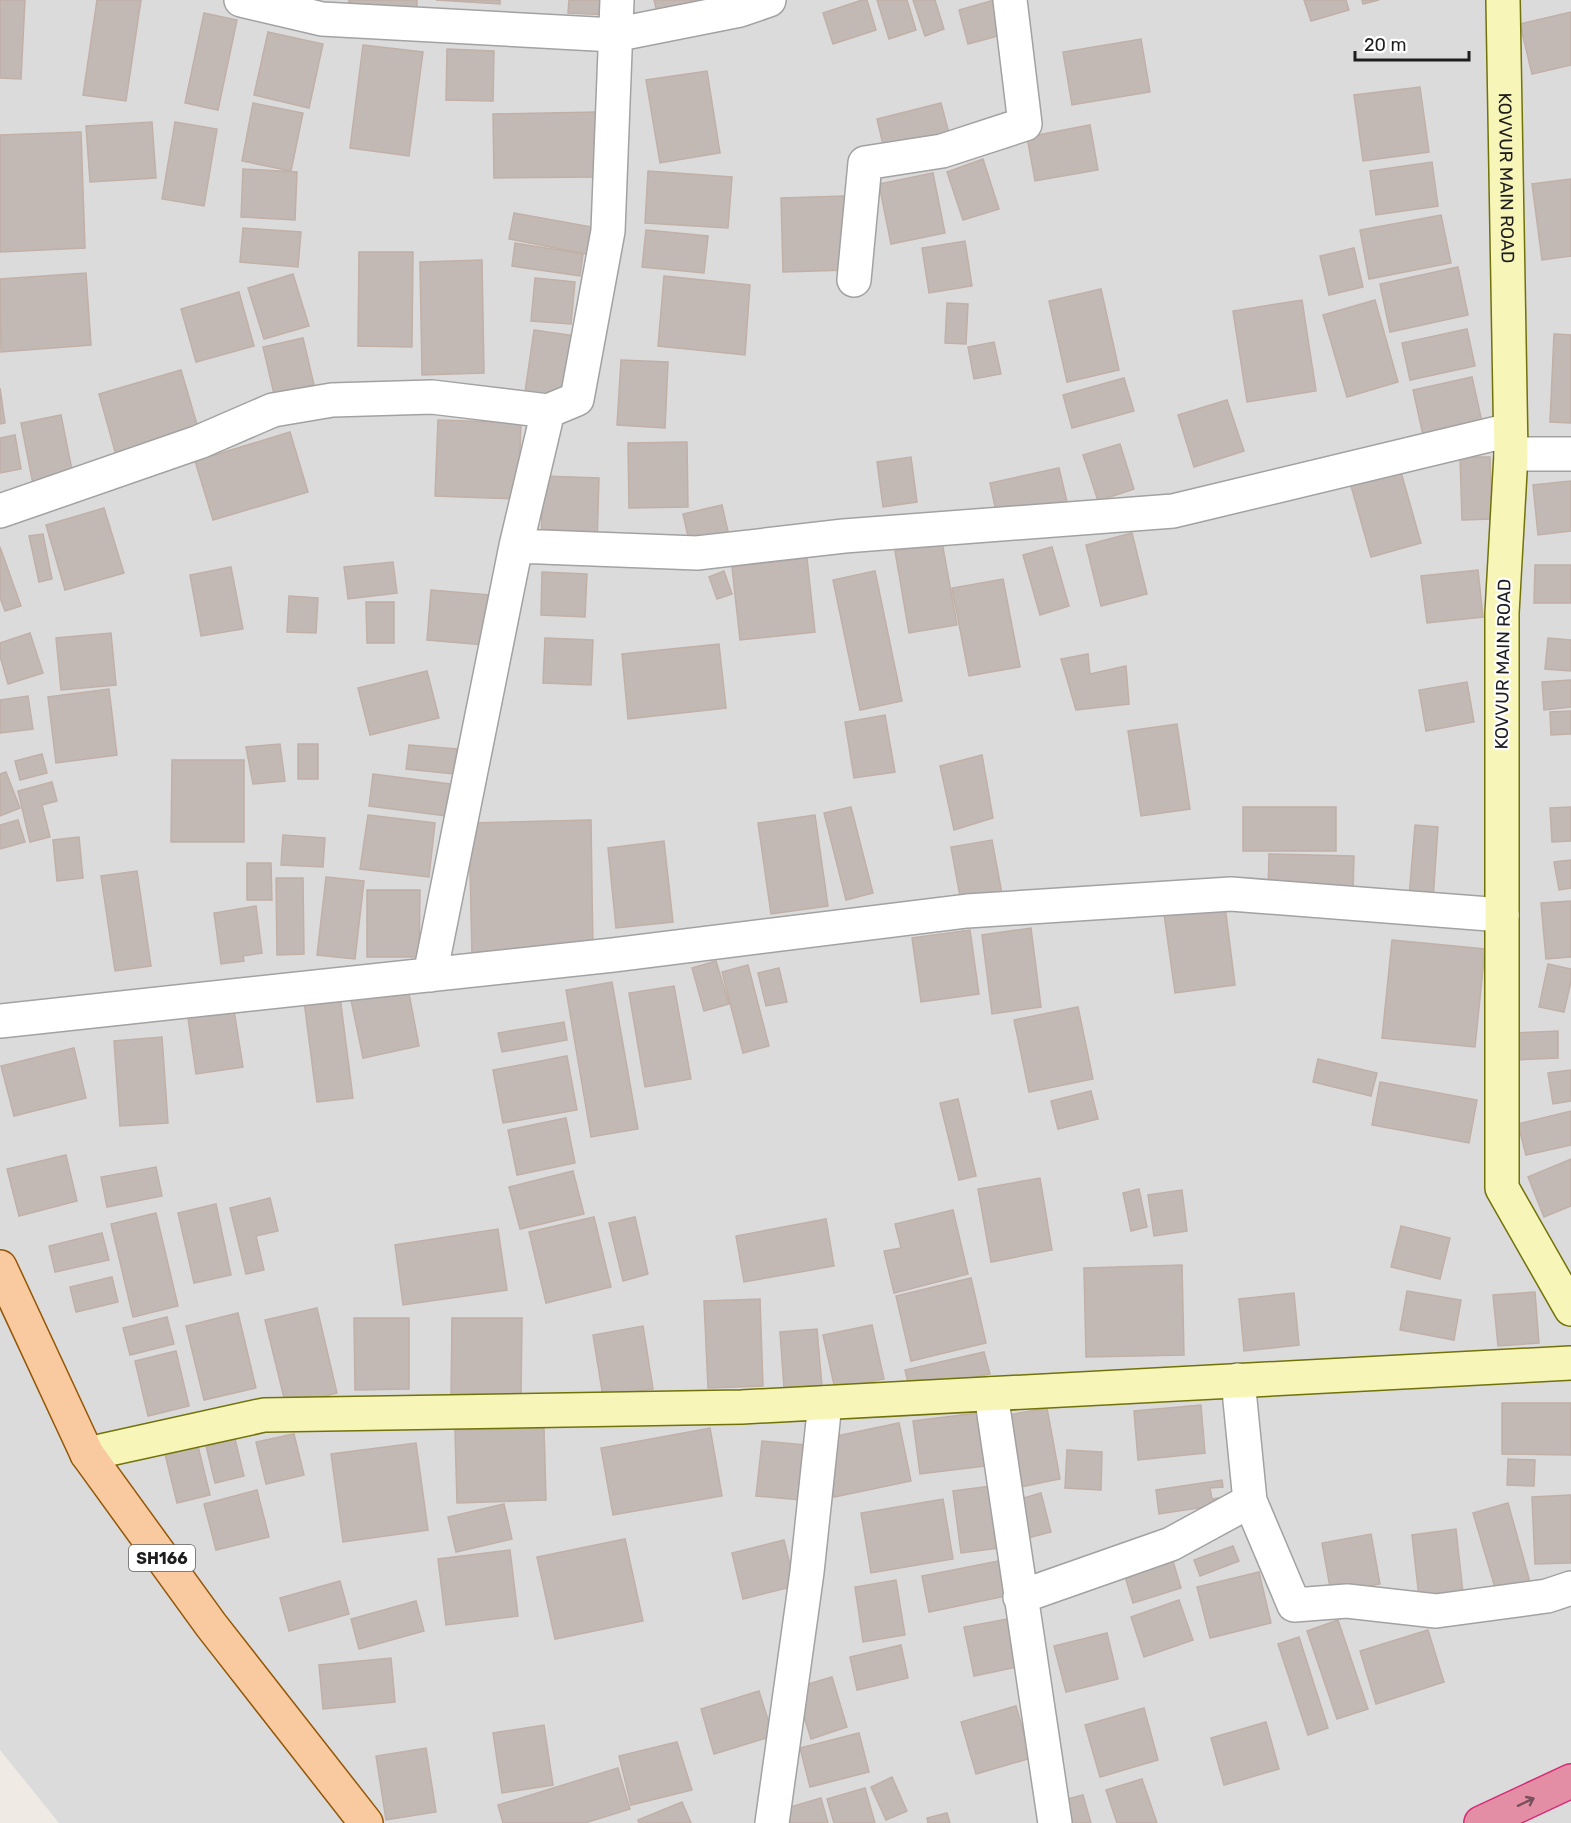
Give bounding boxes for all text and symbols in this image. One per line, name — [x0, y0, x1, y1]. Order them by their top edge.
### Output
scale bar — [1355, 24, 1469, 62]
text: 20 m — [1364, 34, 1406, 56]
street label: KOVVUR MAIN ROAD — [1494, 92, 1519, 264]
street label: KOVVUR MAIN ROAD — [1491, 578, 1515, 750]
road number: SH166 — [129, 1545, 195, 1571]
one-way arrow — [1516, 1796, 1534, 1808]

